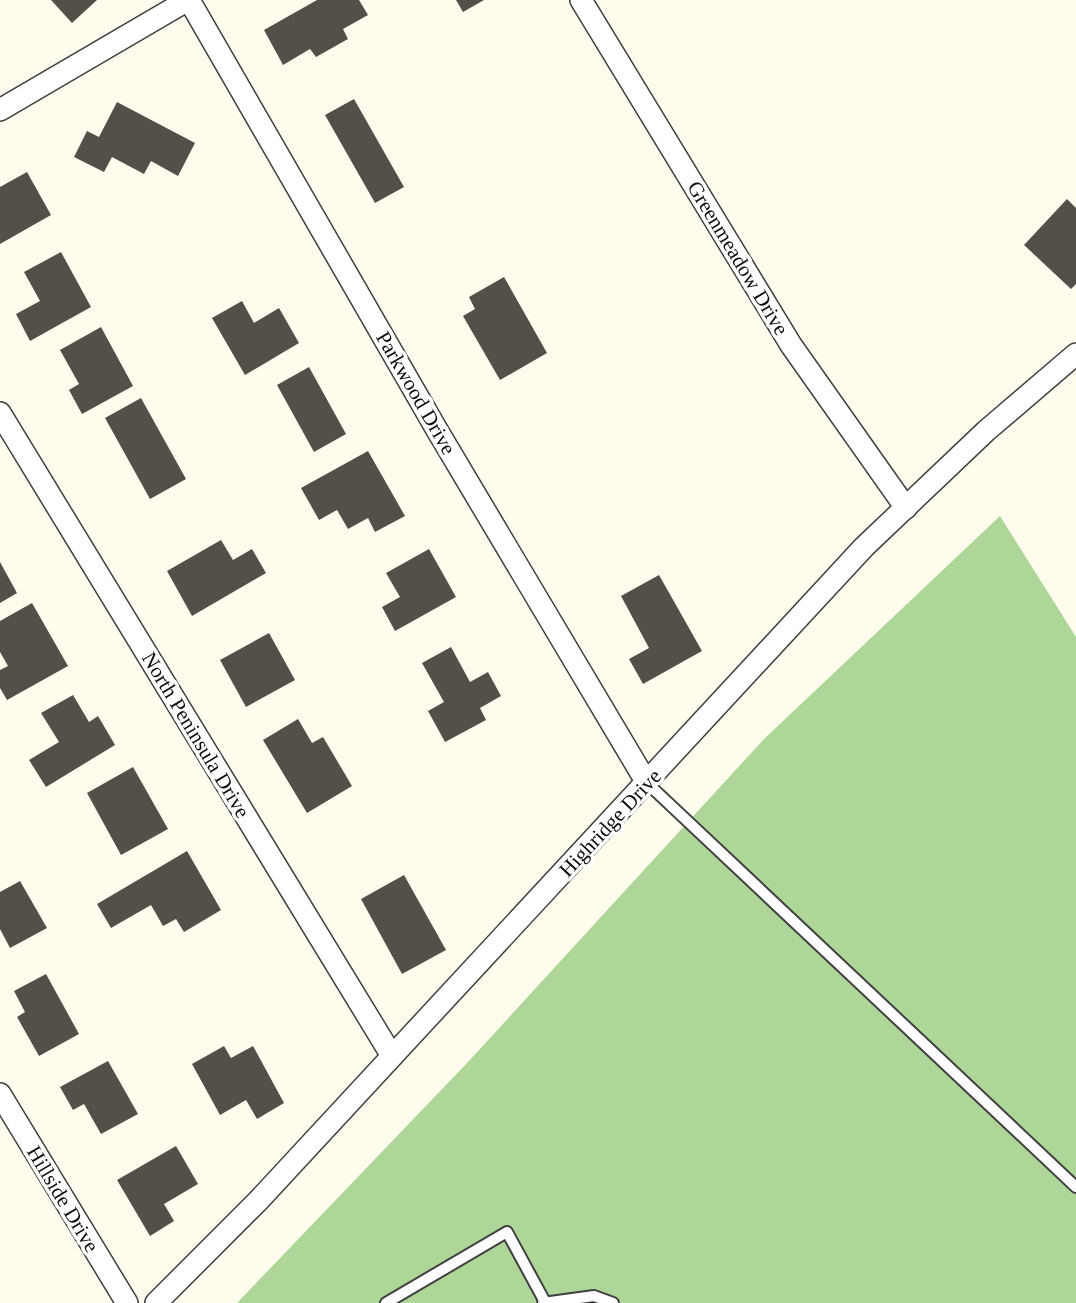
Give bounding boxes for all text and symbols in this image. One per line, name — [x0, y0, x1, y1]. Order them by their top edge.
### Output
street label: Greenmeadow Drive — [683, 177, 793, 339]
street label: Parkwood Drive — [371, 327, 461, 459]
street label: North Peninsula Drive — [137, 648, 255, 822]
street label: Highridge Drive — [554, 764, 666, 882]
street label: Hillside Drive — [22, 1142, 104, 1256]

